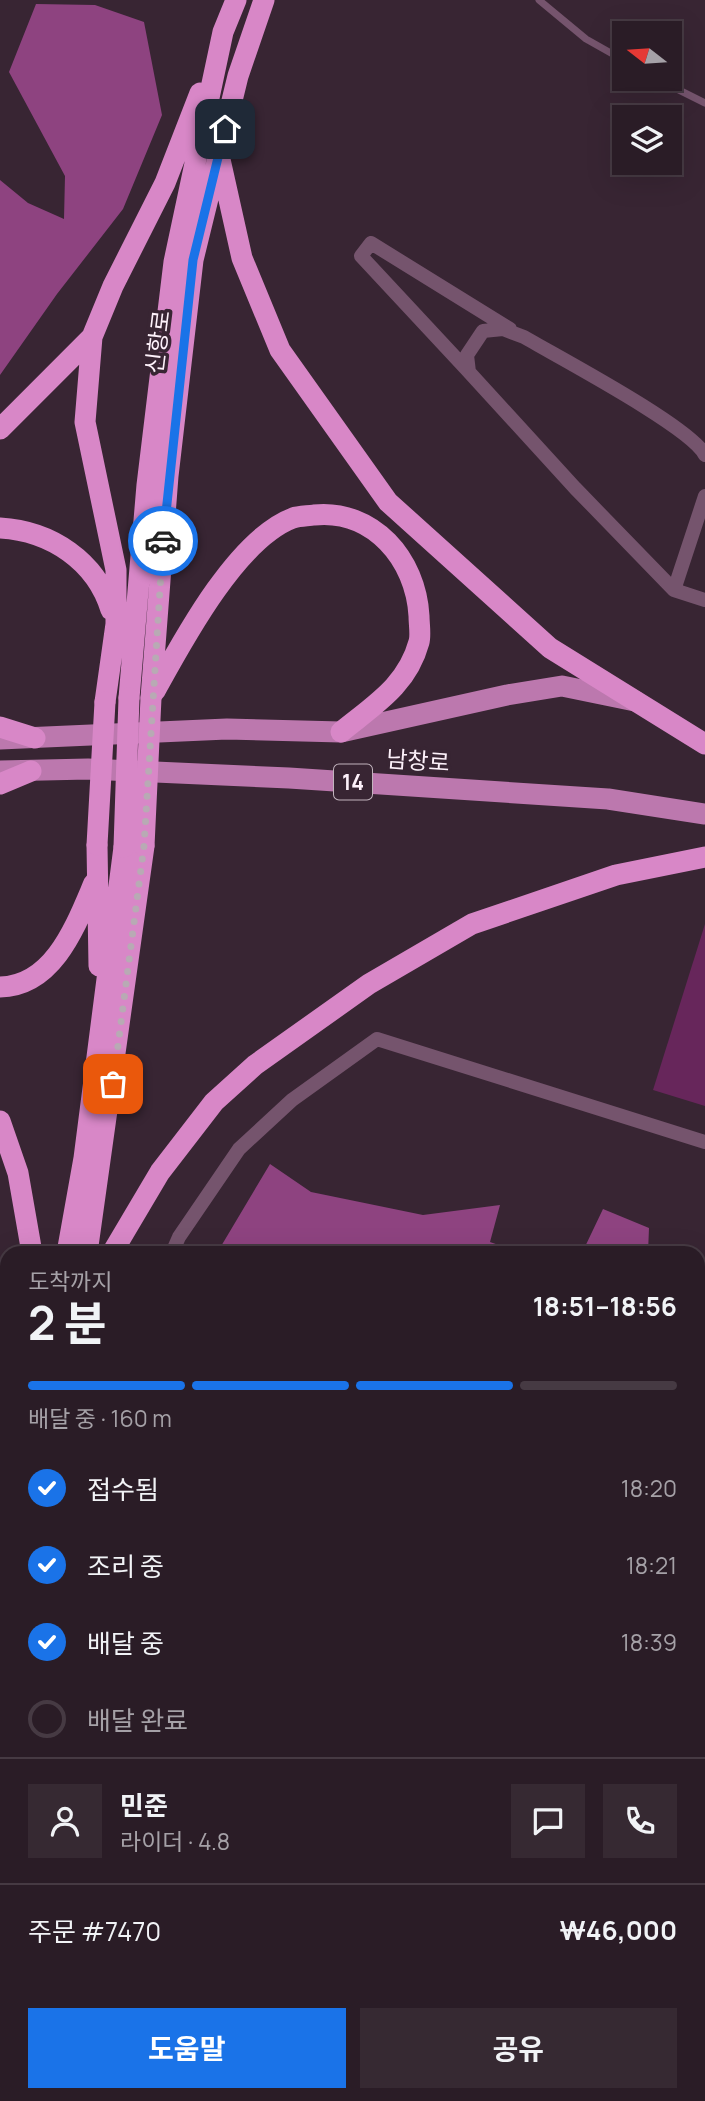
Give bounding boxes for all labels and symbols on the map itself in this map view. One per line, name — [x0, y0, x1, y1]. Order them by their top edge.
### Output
north arrow — [612, 21, 682, 91]
pin — [195, 99, 255, 159]
street label: 신항로 — [137, 309, 177, 375]
courier — [128, 506, 198, 576]
street label: 남창로 — [385, 742, 451, 778]
road number: 14 — [334, 764, 372, 800]
pin — [83, 1054, 143, 1114]

